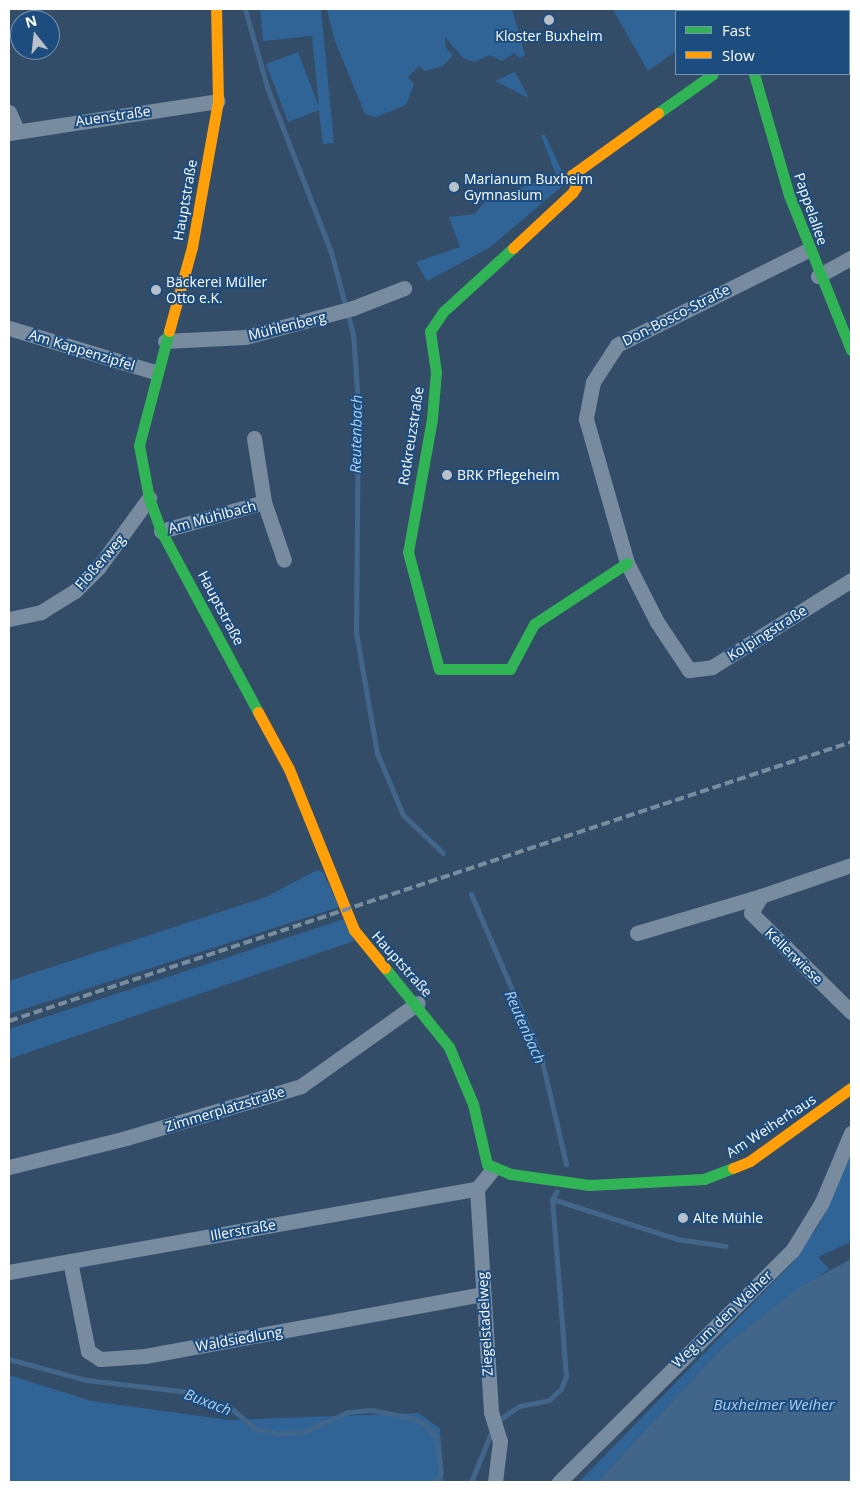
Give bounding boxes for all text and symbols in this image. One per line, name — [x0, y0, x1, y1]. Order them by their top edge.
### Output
north arrow — [10, 10, 60, 60]
text: N — [23, 10, 39, 32]
legend — [675, 10, 850, 75]
marker: Kloster Buxheim — [543, 14, 555, 26]
text: Fast — [722, 20, 751, 40]
place label: Kloster Buxheim — [495, 28, 603, 44]
text: Slow — [722, 45, 755, 65]
street label: Auenstraße — [74, 102, 152, 130]
street label: Hauptstraße — [170, 158, 200, 242]
place label: Marianum Buxheim Gymnasium — [464, 171, 593, 203]
street label: Pappelallee — [791, 171, 831, 247]
marker: Marianum Buxheim Gymnasium — [448, 181, 460, 193]
place label: Bäckerei Müller Otto e.K. — [166, 274, 267, 306]
street label: Don-Bosco-Straße — [620, 281, 732, 349]
marker: Bäckerei Müller Otto e.K. — [150, 284, 162, 296]
street label: Mühlenberg — [246, 308, 328, 344]
street label: Am Kappenzipfel — [27, 326, 137, 374]
street label: Rotkreuzstraße — [395, 385, 427, 487]
water label: Reutenbach — [346, 395, 366, 473]
place label: BRK Pflegeheim — [457, 467, 560, 483]
marker: BRK Pflegeheim — [441, 469, 453, 481]
street label: Am Mühlbach — [166, 497, 258, 537]
street label: Flößerweg — [71, 531, 129, 593]
street label: Hauptstraße — [194, 568, 248, 648]
street label: Kolpingstraße — [724, 602, 810, 664]
street label: Kellerwiese — [762, 924, 826, 988]
street label: Hauptstraße — [368, 928, 436, 1000]
water label: Reutenbach — [501, 988, 549, 1066]
street label: Zimmerplatzstraße — [163, 1083, 287, 1135]
street label: Am Weiherhaus — [723, 1091, 819, 1161]
place label: Alte Mühle — [693, 1210, 763, 1226]
marker: Alte Mühle — [677, 1212, 689, 1224]
street label: Illerstraße — [209, 1216, 277, 1244]
street label: Weg um den Weiher — [669, 1267, 775, 1371]
street label: Ziegelstadelweg — [474, 1272, 496, 1376]
street label: Waldsiedlung — [194, 1323, 284, 1355]
water label: Buxach — [182, 1385, 234, 1419]
water label: Buxheimer Weiher — [713, 1396, 835, 1414]

